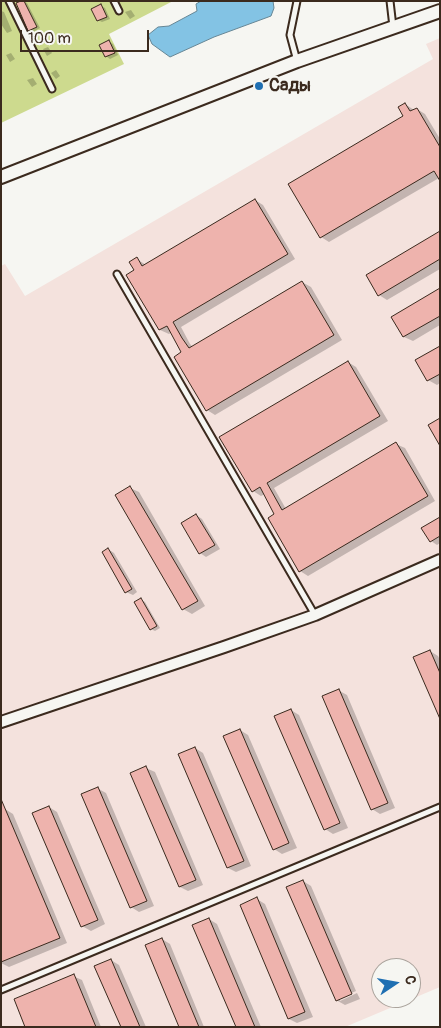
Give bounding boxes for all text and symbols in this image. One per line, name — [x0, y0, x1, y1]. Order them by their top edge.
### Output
scale bar — [22, 20, 151, 52]
text: 100 m — [28, 29, 71, 48]
place label: Сады — [269, 75, 311, 97]
marker: Сады — [253, 80, 265, 92]
north arrow — [371, 958, 421, 1008]
text: С — [401, 974, 419, 986]

